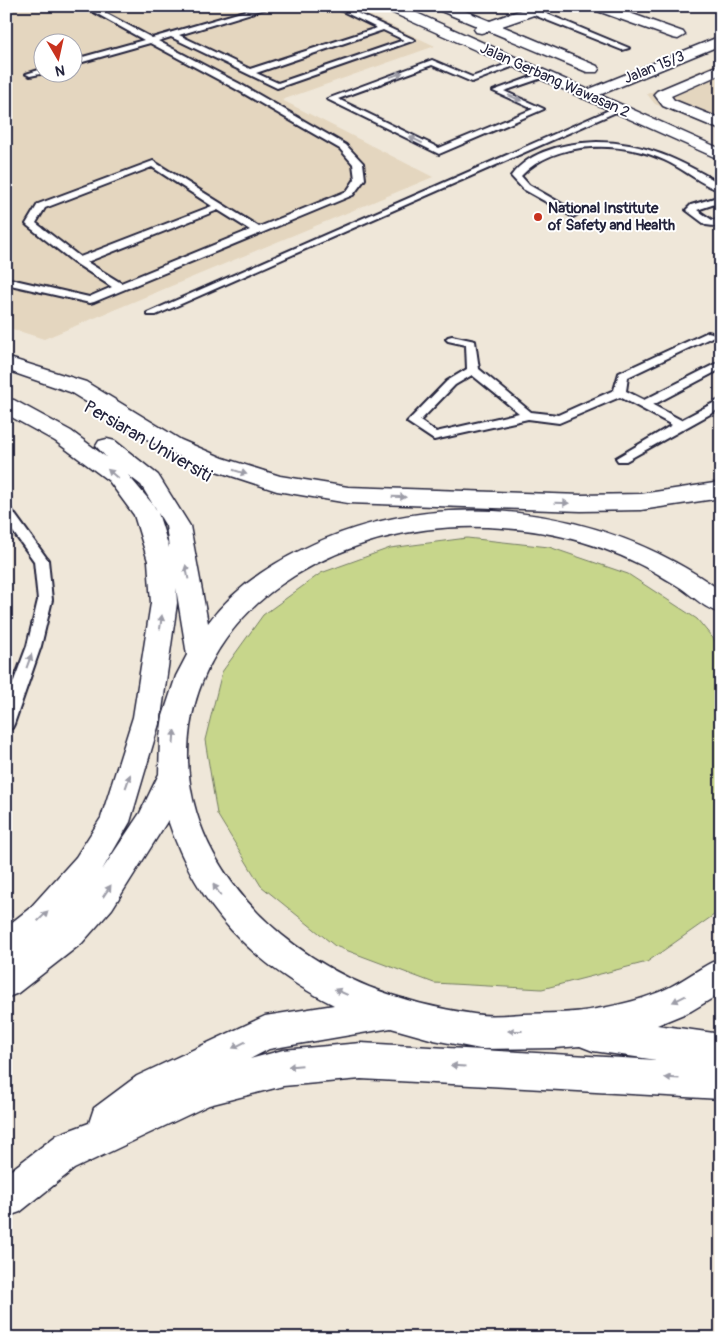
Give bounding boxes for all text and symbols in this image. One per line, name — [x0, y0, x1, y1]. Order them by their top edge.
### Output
north arrow — [32, 32, 82, 82]
street label: Jalan Gerbang Wawasan 2 — [477, 39, 633, 122]
street label: Jalan 15/3 — [621, 47, 687, 88]
text: N — [54, 61, 66, 79]
one-way arrow — [389, 71, 404, 79]
one-way arrow — [508, 95, 522, 103]
one-way arrow — [409, 136, 423, 144]
place label: National Institute of Safety and Health — [547, 199, 675, 235]
marker: National Institute of Safety and Health — [532, 211, 544, 223]
street label: Persiaran Universiti — [80, 395, 216, 487]
one-way arrow — [108, 468, 120, 480]
one-way arrow — [232, 468, 247, 476]
one-way arrow — [392, 493, 408, 501]
one-way arrow — [554, 499, 570, 507]
one-way arrow — [182, 563, 190, 579]
one-way arrow — [157, 613, 165, 629]
one-way arrow — [25, 653, 33, 668]
one-way arrow — [170, 729, 178, 745]
one-way arrow — [125, 773, 133, 788]
one-way arrow — [213, 883, 222, 896]
one-way arrow — [102, 885, 112, 898]
one-way arrow — [37, 910, 49, 922]
one-way arrow — [334, 987, 348, 995]
one-way arrow — [671, 995, 686, 1003]
one-way arrow — [507, 1027, 523, 1035]
one-way arrow — [232, 1041, 247, 1050]
one-way arrow — [449, 1062, 465, 1070]
one-way arrow — [287, 1063, 303, 1071]
one-way arrow — [664, 1074, 680, 1082]

